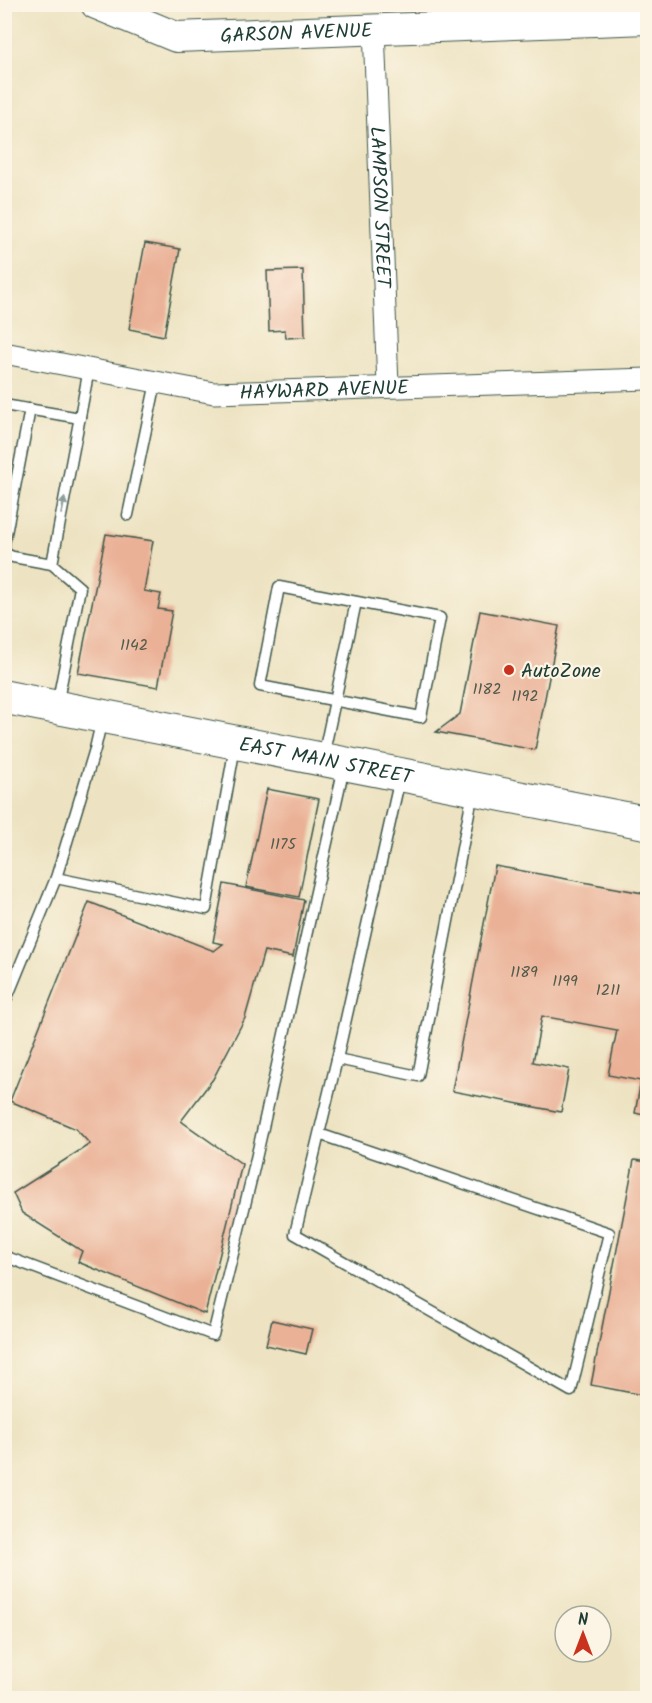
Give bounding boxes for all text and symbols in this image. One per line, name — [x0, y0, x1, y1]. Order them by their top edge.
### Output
street label: GARSON AVENUE — [220, 15, 374, 53]
street label: LAMPSON STREET — [360, 126, 398, 290]
street label: HAYWARD AVENUE — [239, 373, 411, 410]
one-way arrow — [59, 497, 68, 516]
house number: 1142 — [120, 633, 148, 658]
place label: AutoZone — [521, 656, 601, 688]
marker: AutoZone — [502, 663, 516, 677]
house number: 1182 — [473, 677, 501, 702]
house number: 1192 — [511, 684, 539, 709]
street label: EAST MAIN STREET — [236, 729, 417, 795]
house number: 1175 — [270, 832, 297, 857]
house number: 1189 — [510, 960, 538, 985]
house number: 1199 — [552, 969, 578, 994]
house number: 1211 — [596, 978, 620, 1003]
north arrow — [553, 1604, 613, 1664]
text: N — [578, 1608, 588, 1633]

